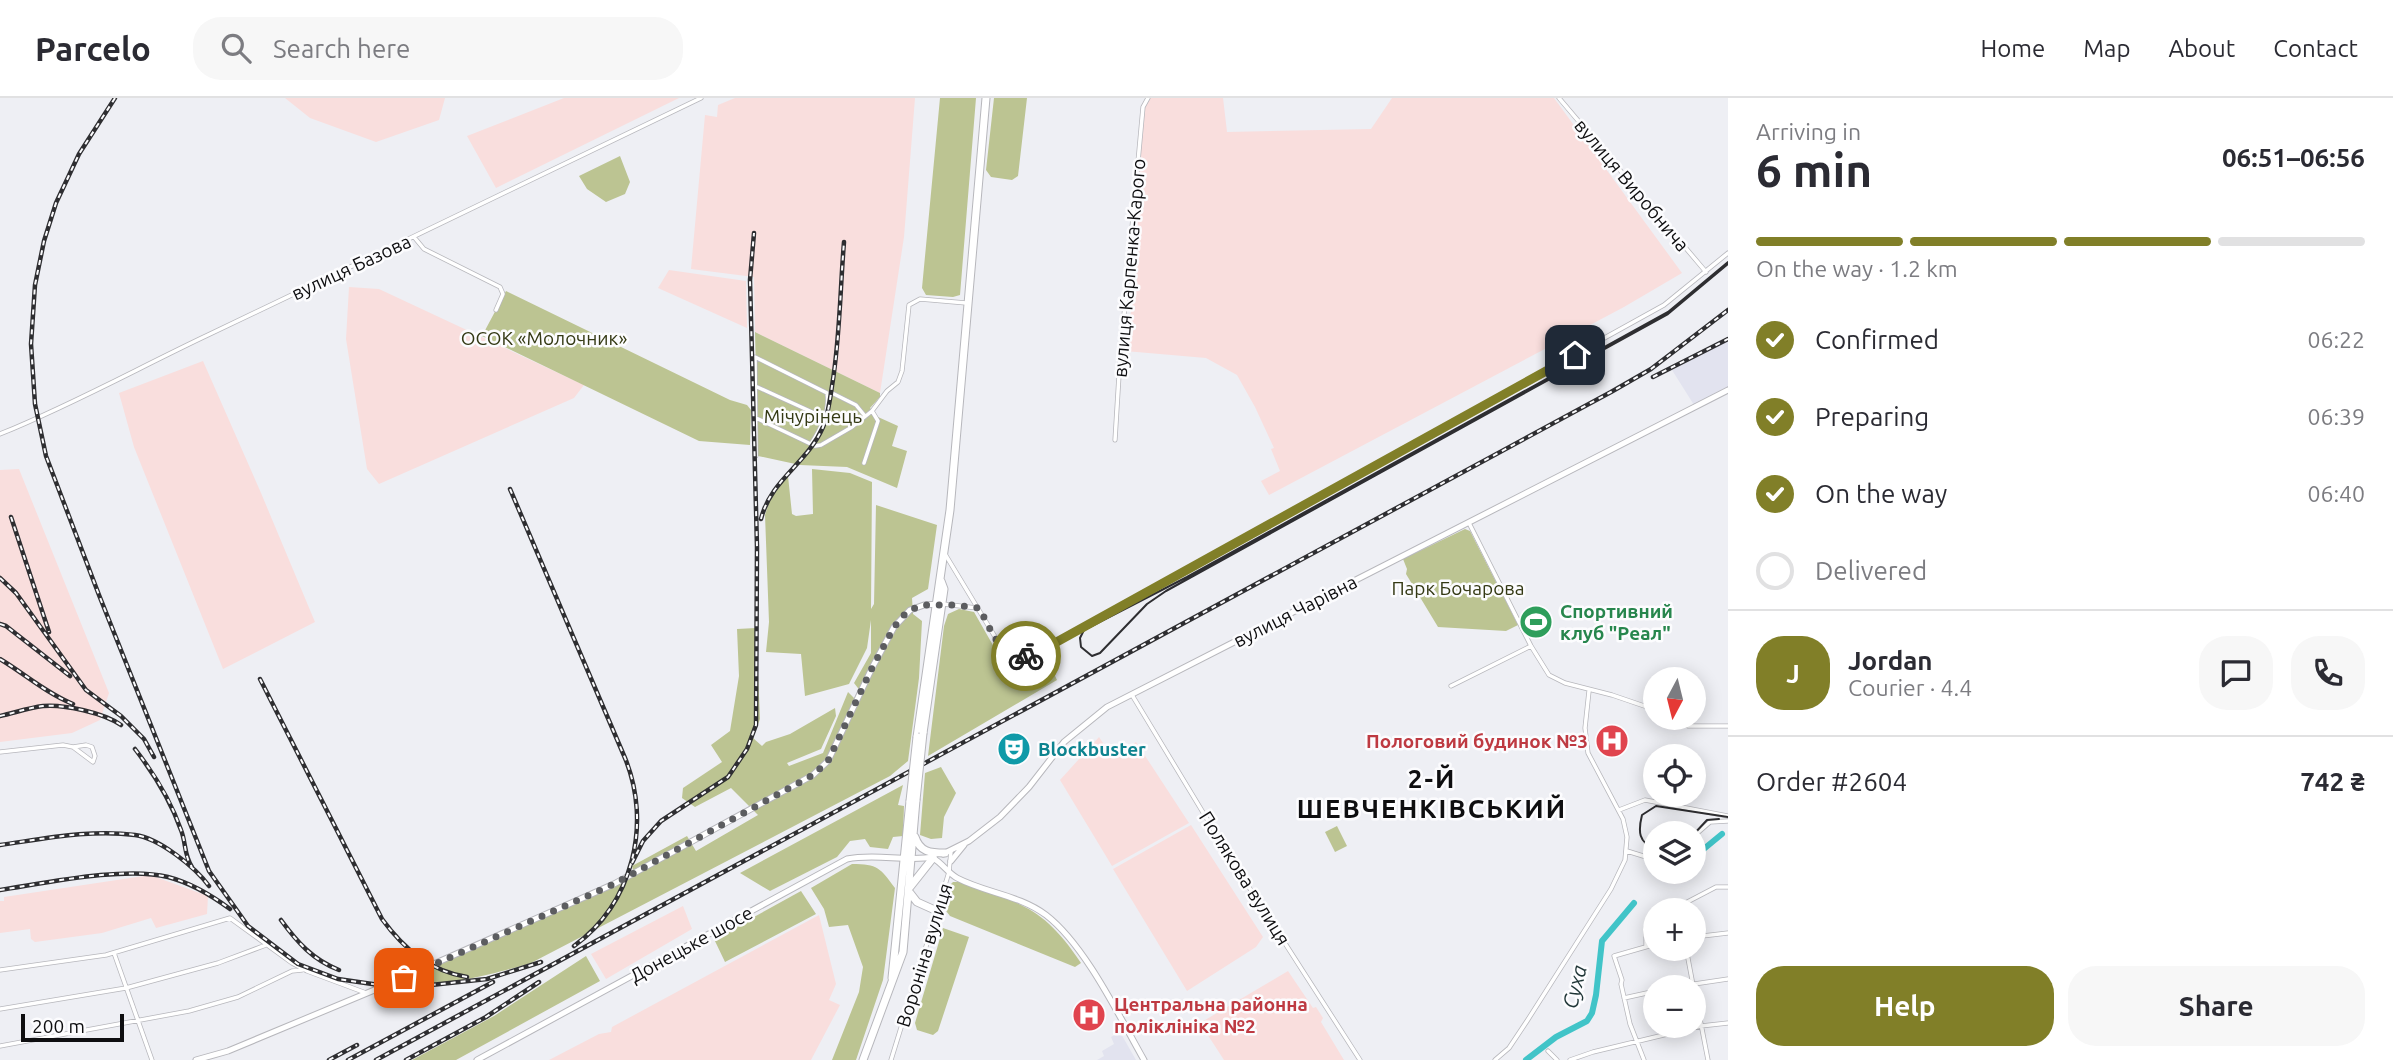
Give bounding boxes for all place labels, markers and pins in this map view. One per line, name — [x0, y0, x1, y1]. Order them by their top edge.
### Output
pin — [1545, 325, 1605, 385]
place label: Спортивний клуб "Реал" — [1560, 600, 1673, 644]
sports icon: Спортивний клуб "Реал" — [1517, 603, 1555, 641]
hospital icon: Пологовий будинок №3 — [1593, 722, 1631, 760]
theatre icon: Blockbuster — [995, 730, 1033, 768]
place label: Пологовий будинок №3 — [1366, 730, 1588, 752]
place label: Blockbuster — [1038, 738, 1146, 760]
pin — [374, 948, 434, 1008]
place label: Центральна районна поліклініка №2 — [1114, 993, 1308, 1037]
hospital icon: Центральна районна поліклініка №2 — [1070, 996, 1108, 1034]

